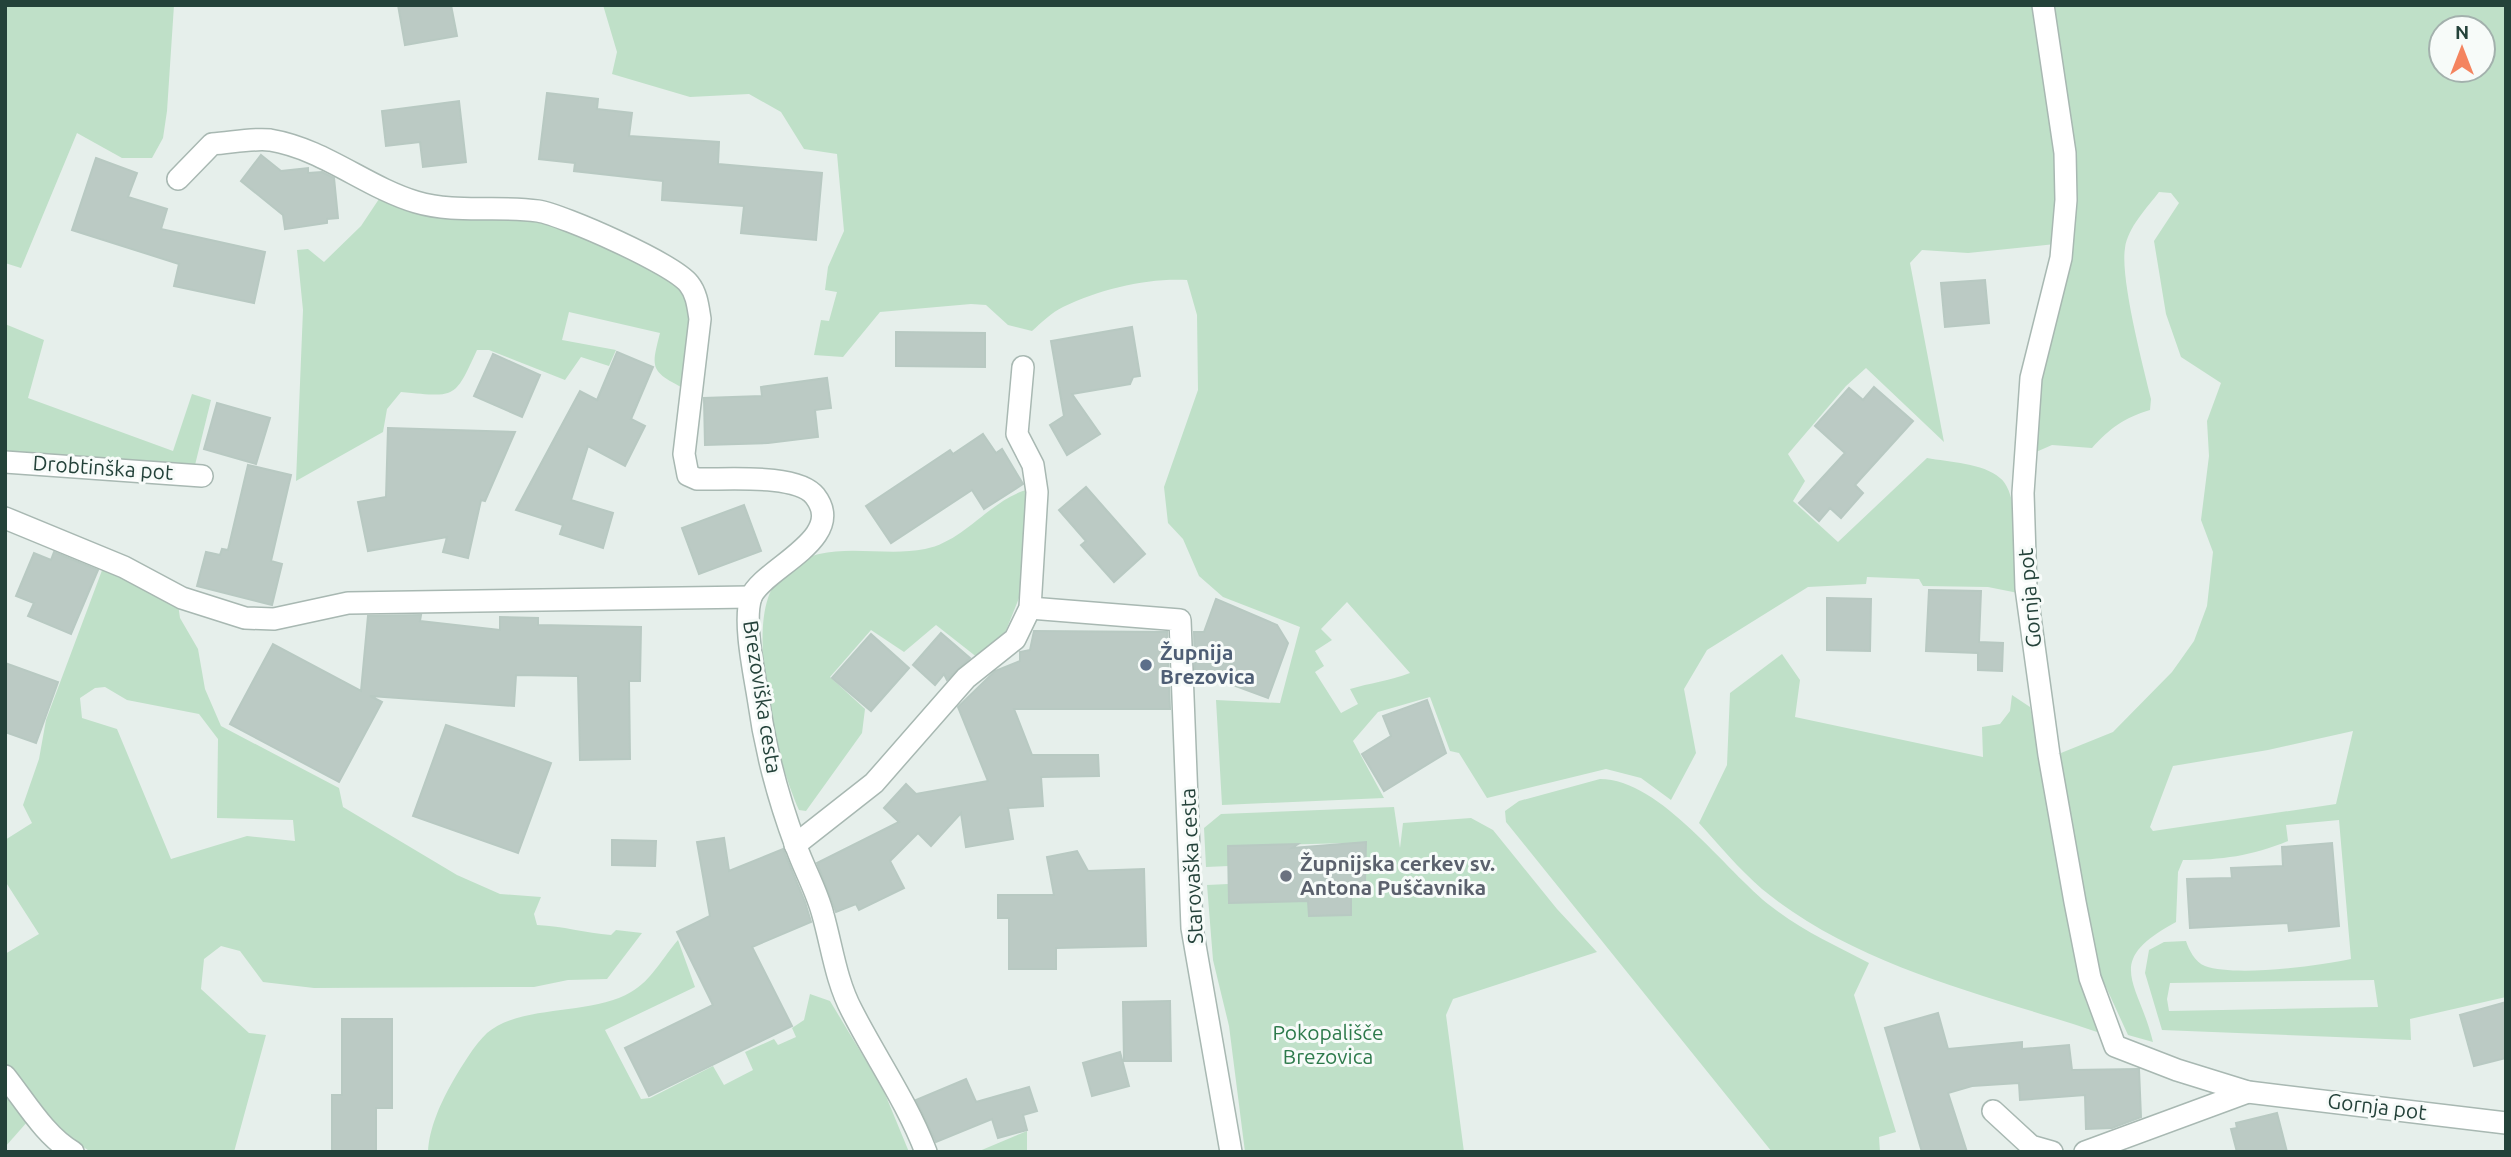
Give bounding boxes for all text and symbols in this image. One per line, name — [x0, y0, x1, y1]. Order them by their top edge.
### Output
north arrow — [2427, 14, 2497, 84]
text: N — [2455, 21, 2469, 43]
street label: Drobtinška pot — [32, 450, 174, 484]
street label: Gornja pot — [2013, 547, 2045, 649]
street label: Brezoviška cesta — [739, 619, 787, 775]
place label: Župnija Brezovica — [1160, 640, 1255, 688]
marker: Župnija Brezovica — [1138, 657, 1154, 673]
street label: Starovaška cesta — [1175, 788, 1207, 945]
place label: Župnijska cerkev sv. Antona Puščavnika — [1300, 851, 1495, 899]
marker: Župnijska cerkev sv. Antona Puščavnika — [1278, 868, 1294, 884]
park label: Pokopališče Brezovica — [1272, 1020, 1384, 1068]
street label: Gornja pot — [2326, 1088, 2428, 1124]

